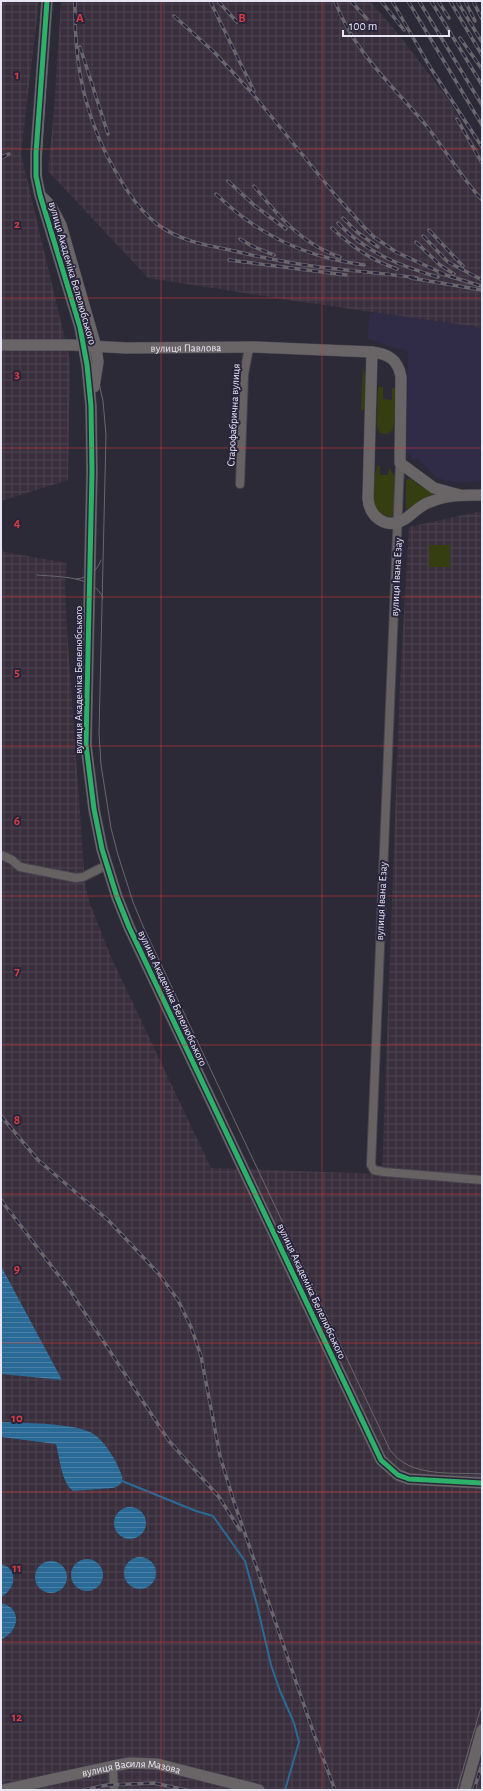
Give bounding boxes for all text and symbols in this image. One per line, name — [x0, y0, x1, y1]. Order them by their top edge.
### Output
text: A — [76, 12, 84, 25]
text: B — [238, 12, 246, 25]
scale bar — [343, 12, 449, 38]
text: 100 m — [349, 20, 377, 32]
text: 1 — [15, 69, 19, 82]
street label: вулиця Академіка Белелюбського — [47, 200, 98, 346]
text: 2 — [14, 218, 20, 231]
street label: вулиця Павлова — [151, 342, 221, 354]
street label: Старофабрична вулиця — [225, 363, 242, 467]
text: 3 — [14, 368, 20, 381]
text: 4 — [14, 517, 21, 530]
street label: вулиця Івана Езау — [389, 537, 404, 617]
street label: вулиця Академіка Белелюбського — [73, 606, 84, 754]
text: 5 — [14, 666, 20, 679]
text: 6 — [14, 815, 20, 828]
street label: вулиця Івана Езау — [374, 861, 389, 941]
street label: вулиця Академіка Белелюбського — [136, 929, 209, 1068]
text: 7 — [14, 965, 20, 978]
text: 8 — [14, 1114, 20, 1127]
street label: вулиця Академіка Белелюбського — [275, 1222, 348, 1361]
text: 9 — [14, 1263, 20, 1276]
text: 10 — [11, 1412, 23, 1425]
text: 11 — [12, 1562, 22, 1575]
text: 12 — [12, 1711, 22, 1724]
street label: вулиця Василя Мазова — [81, 1758, 182, 1779]

